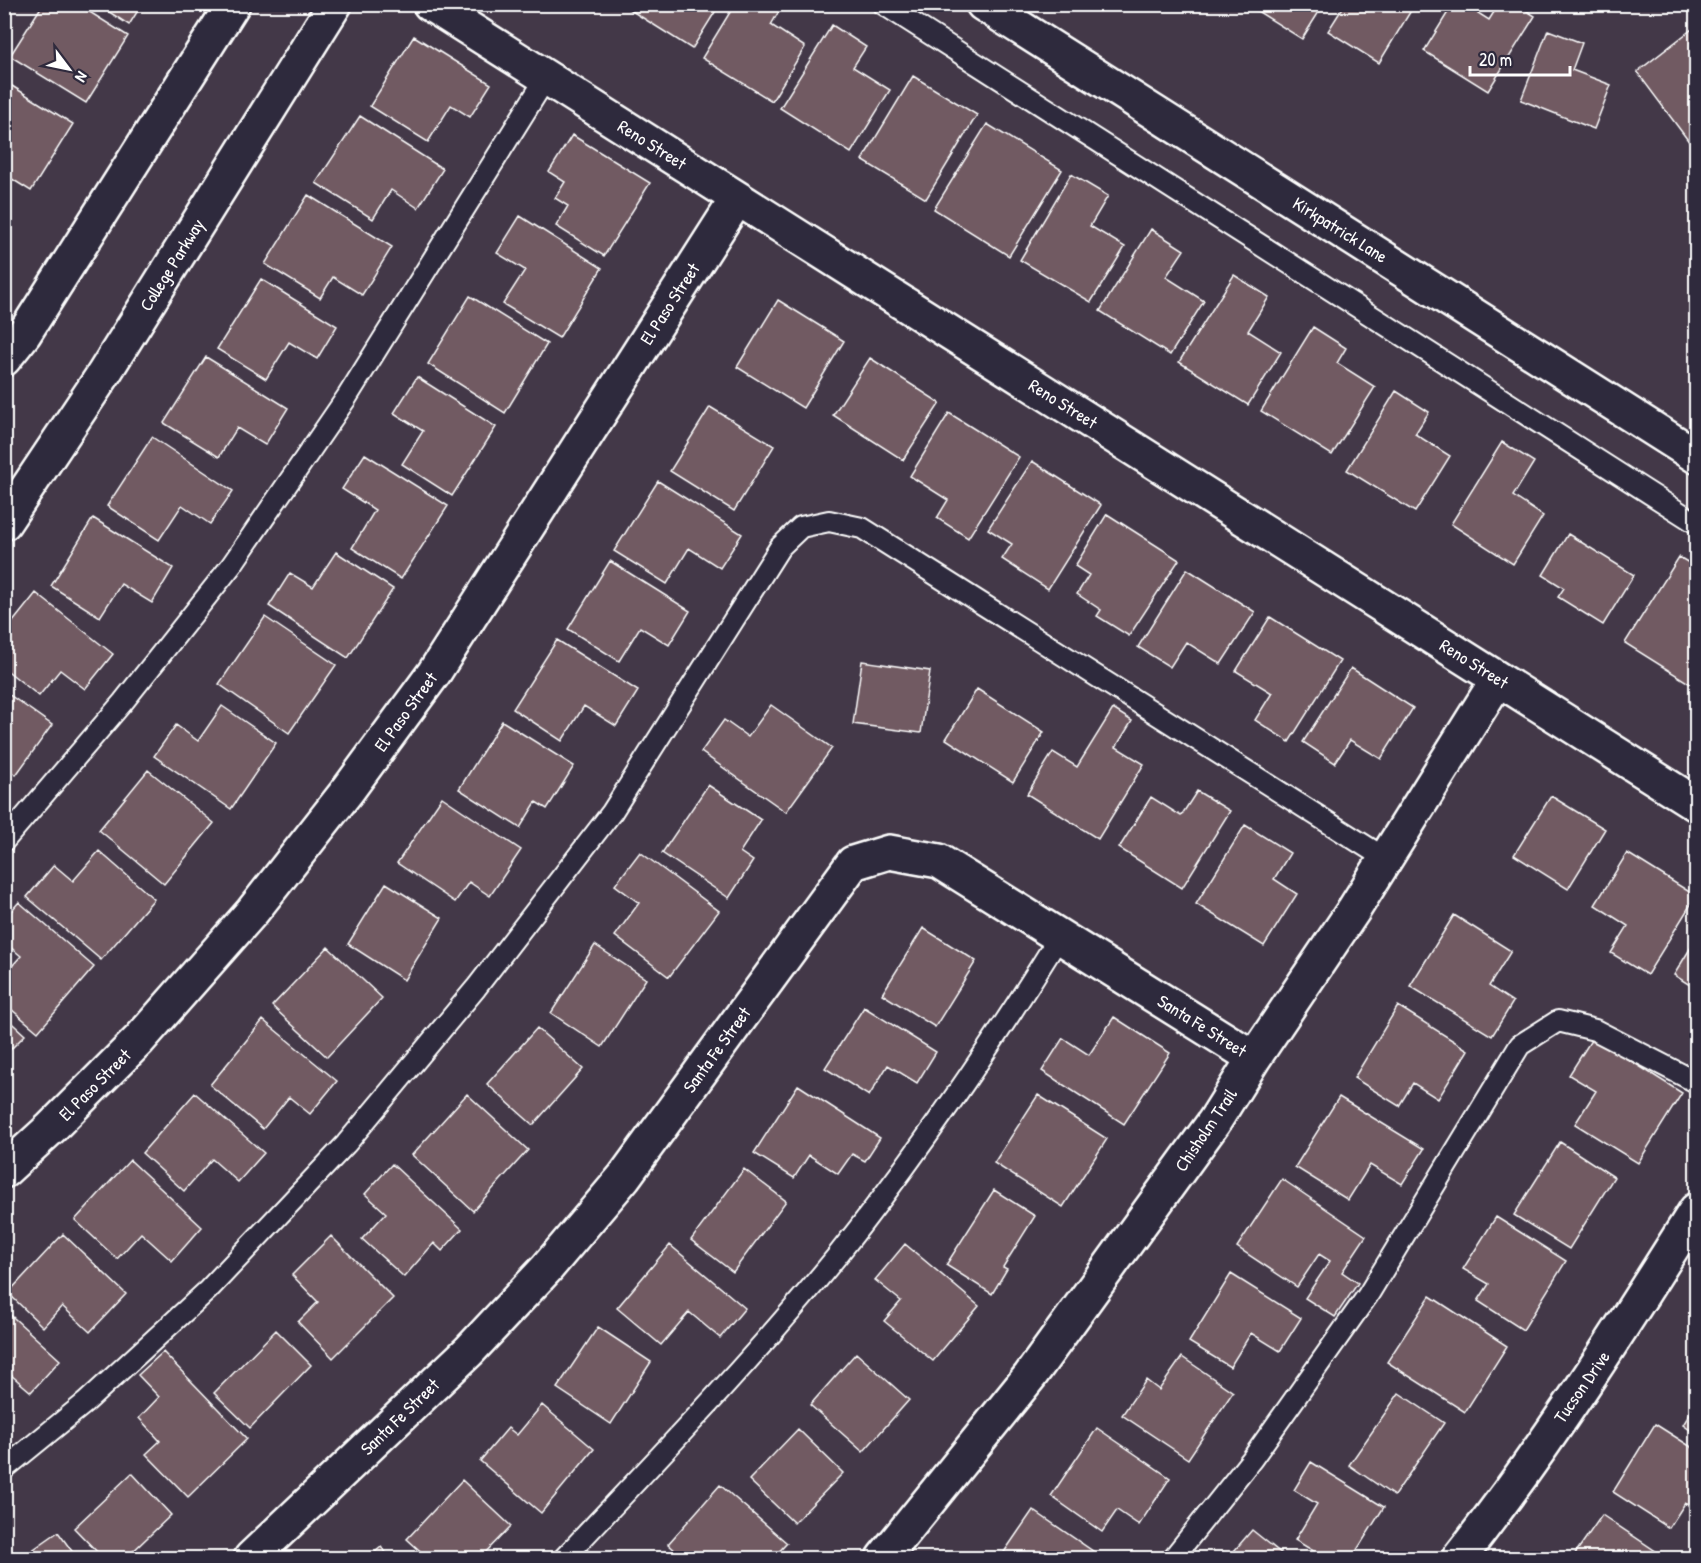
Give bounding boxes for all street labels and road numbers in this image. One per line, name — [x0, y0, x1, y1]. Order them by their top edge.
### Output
street label: Reno Street — [613, 114, 692, 176]
street label: Kirkpatrick Lane — [1288, 191, 1392, 269]
street label: College Parkway — [133, 213, 210, 316]
street label: El Paso Street — [634, 257, 706, 349]
street label: Reno Street — [1024, 373, 1103, 435]
street label: Reno Street — [1435, 633, 1514, 695]
street label: El Paso Street — [368, 666, 443, 757]
street label: Santa Fe Street — [1153, 988, 1252, 1063]
street label: Santa Fe Street — [677, 1001, 757, 1098]
street label: El Paso Street — [53, 1042, 137, 1126]
street label: Chisholm Trail — [1168, 1083, 1243, 1176]
street label: Tucson Drive — [1548, 1346, 1616, 1428]
street label: Santa Fe Street — [355, 1372, 445, 1461]

